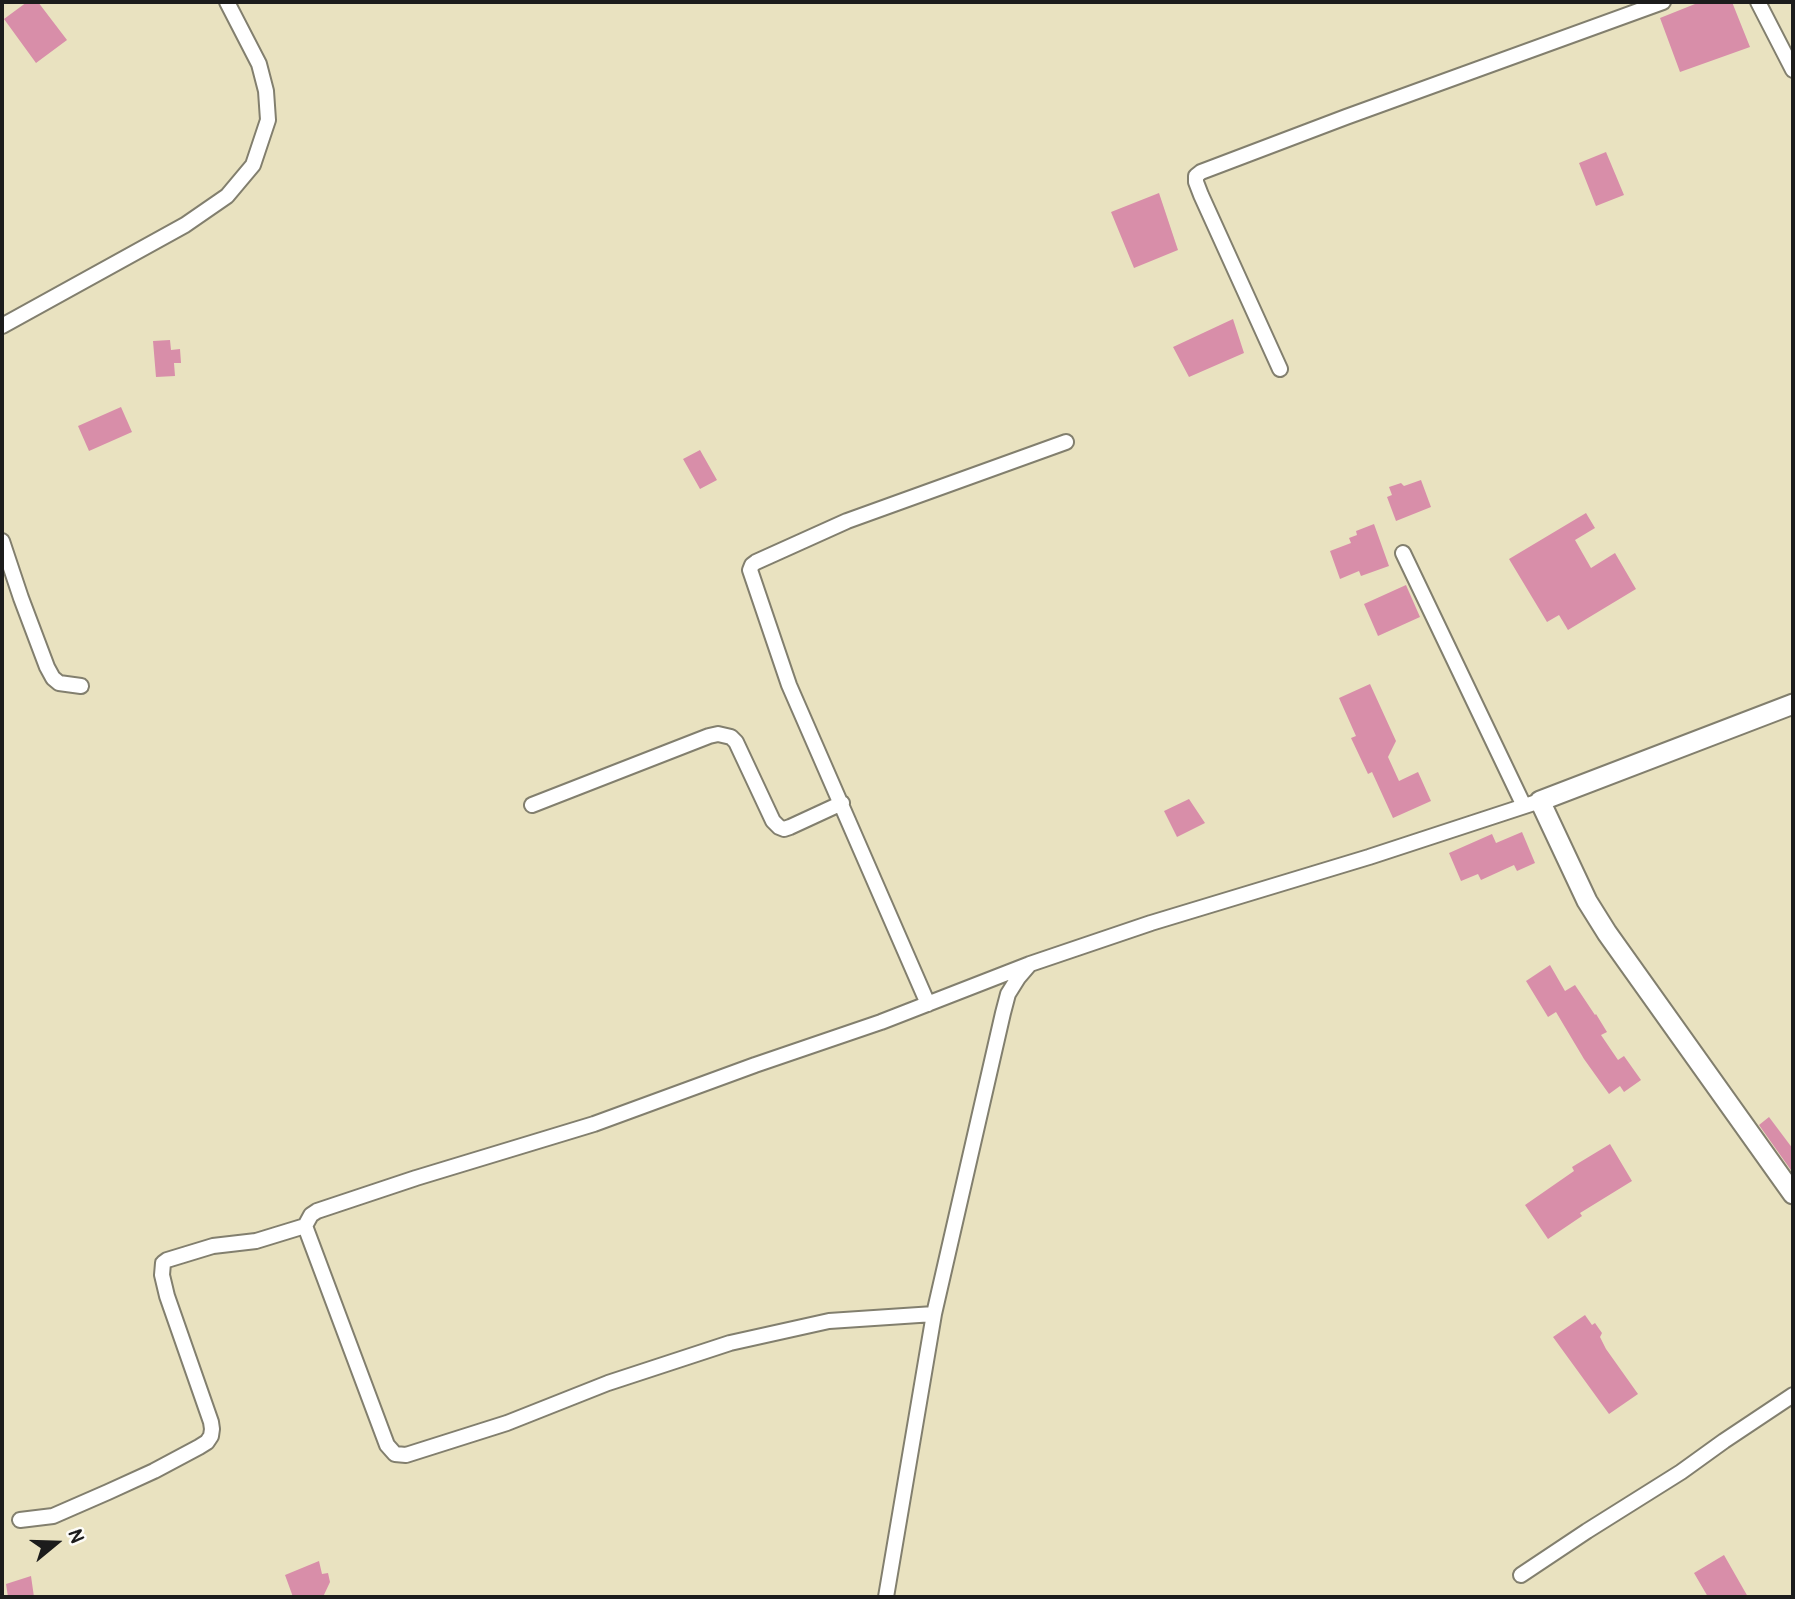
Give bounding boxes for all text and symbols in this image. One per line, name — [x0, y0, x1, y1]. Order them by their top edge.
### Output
north arrow — [21, 1508, 91, 1578]
text: N — [62, 1526, 89, 1546]

